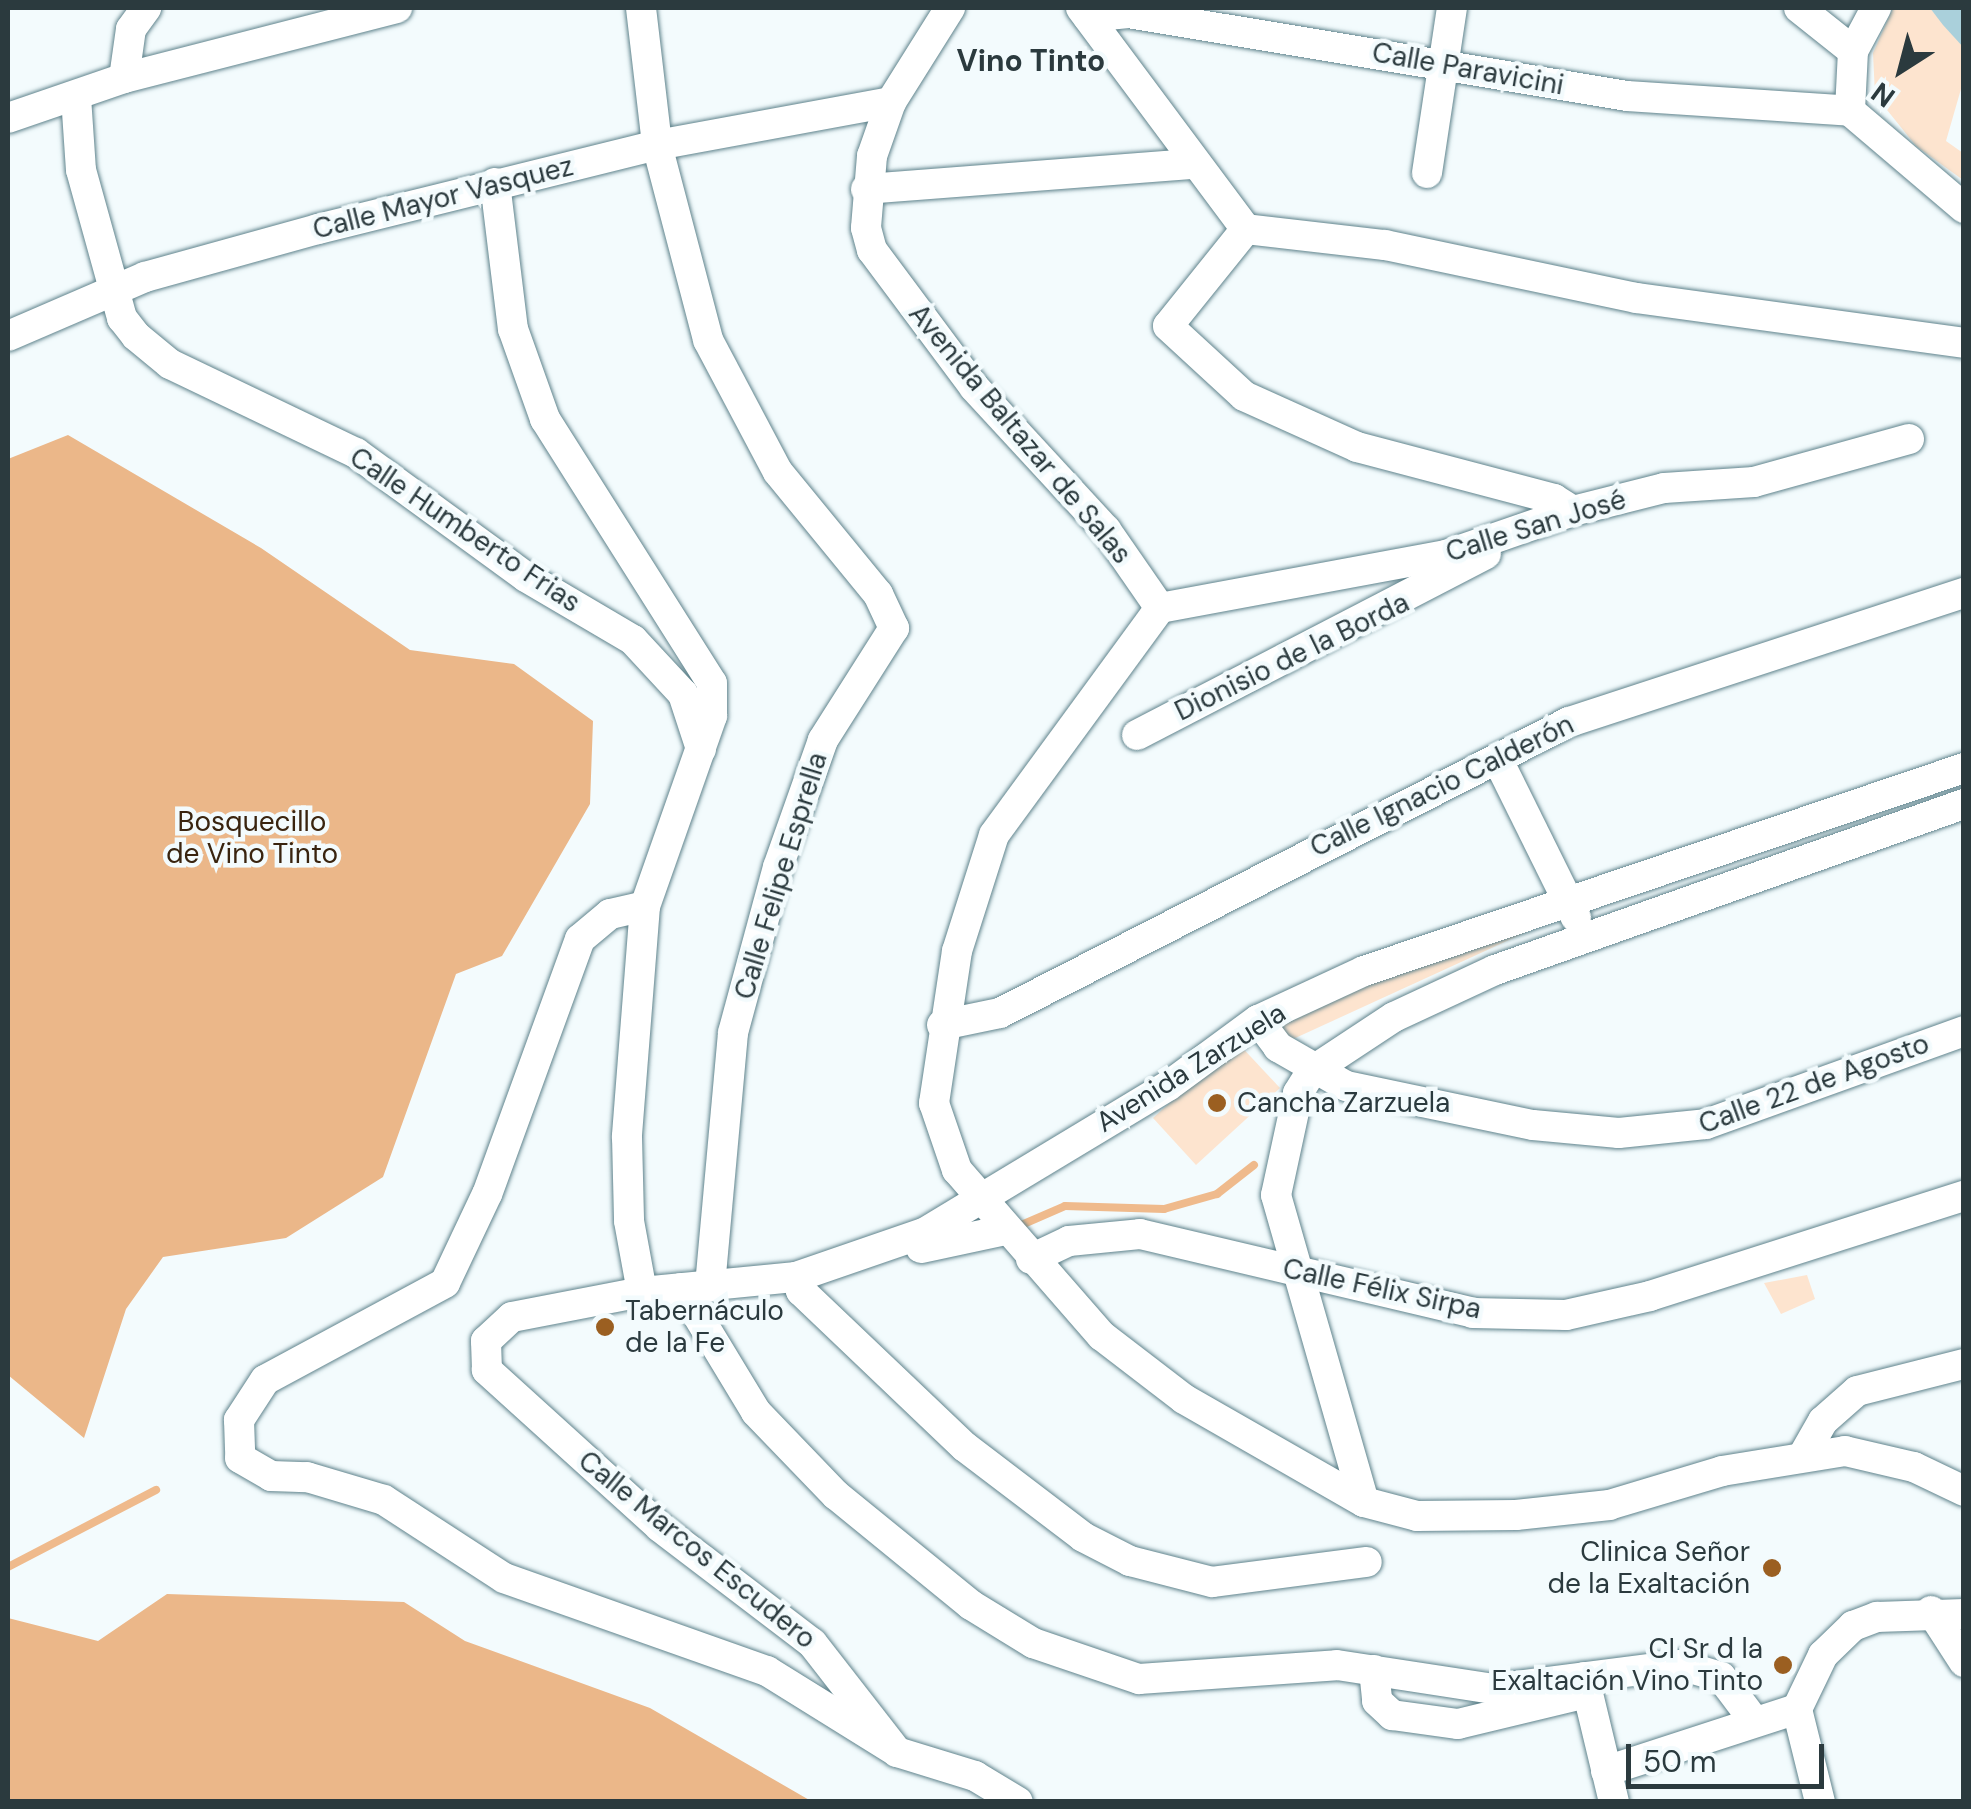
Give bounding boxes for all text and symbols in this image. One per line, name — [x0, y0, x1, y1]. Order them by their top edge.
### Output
north arrow — [1851, 20, 1951, 120]
street label: Calle Paravicini — [1370, 36, 1566, 102]
district label: Vino Tinto — [957, 43, 1105, 79]
text: N — [1864, 74, 1902, 116]
street label: Calle Mayor Vasquez — [309, 149, 577, 247]
street label: Avenida Baltazar de Salas — [902, 297, 1138, 571]
street label: Calle Humberto Frias — [343, 440, 587, 620]
street label: Calle San José — [1442, 483, 1630, 569]
street label: Dionisio de la Borda — [1170, 586, 1414, 728]
street label: Calle Ignacio Calderón — [1305, 708, 1579, 864]
street label: Calle Felipe Esprella — [727, 749, 835, 1003]
park label: Bosquecillo de Vino Tinto — [166, 805, 338, 871]
street label: Avenida Zarzuela — [1090, 996, 1292, 1140]
street label: Calle 22 de Agosto — [1694, 1027, 1934, 1141]
place label: Cancha Zarzuela — [1237, 1086, 1450, 1120]
marker: Cancha Zarzuela — [1206, 1092, 1228, 1114]
street label: Calle Félix Sirpa — [1280, 1252, 1484, 1326]
place label: Tabernáculo de la Fe — [625, 1294, 784, 1360]
marker: Tabernáculo de la Fe — [594, 1316, 616, 1338]
street label: Calle Marcos Escudero — [572, 1444, 822, 1656]
place label: Clinica Señor de la Exaltación — [1547, 1535, 1750, 1601]
marker: Clinica Señor de la Exaltación — [1759, 1555, 1785, 1581]
place label: CI Sr d la Exaltación Vino Tinto — [1492, 1632, 1763, 1698]
marker: CI Sr d la Exaltación Vino Tinto — [1772, 1654, 1794, 1676]
scale bar — [1631, 1724, 1828, 1786]
text: 50 m — [1643, 1742, 1717, 1781]

